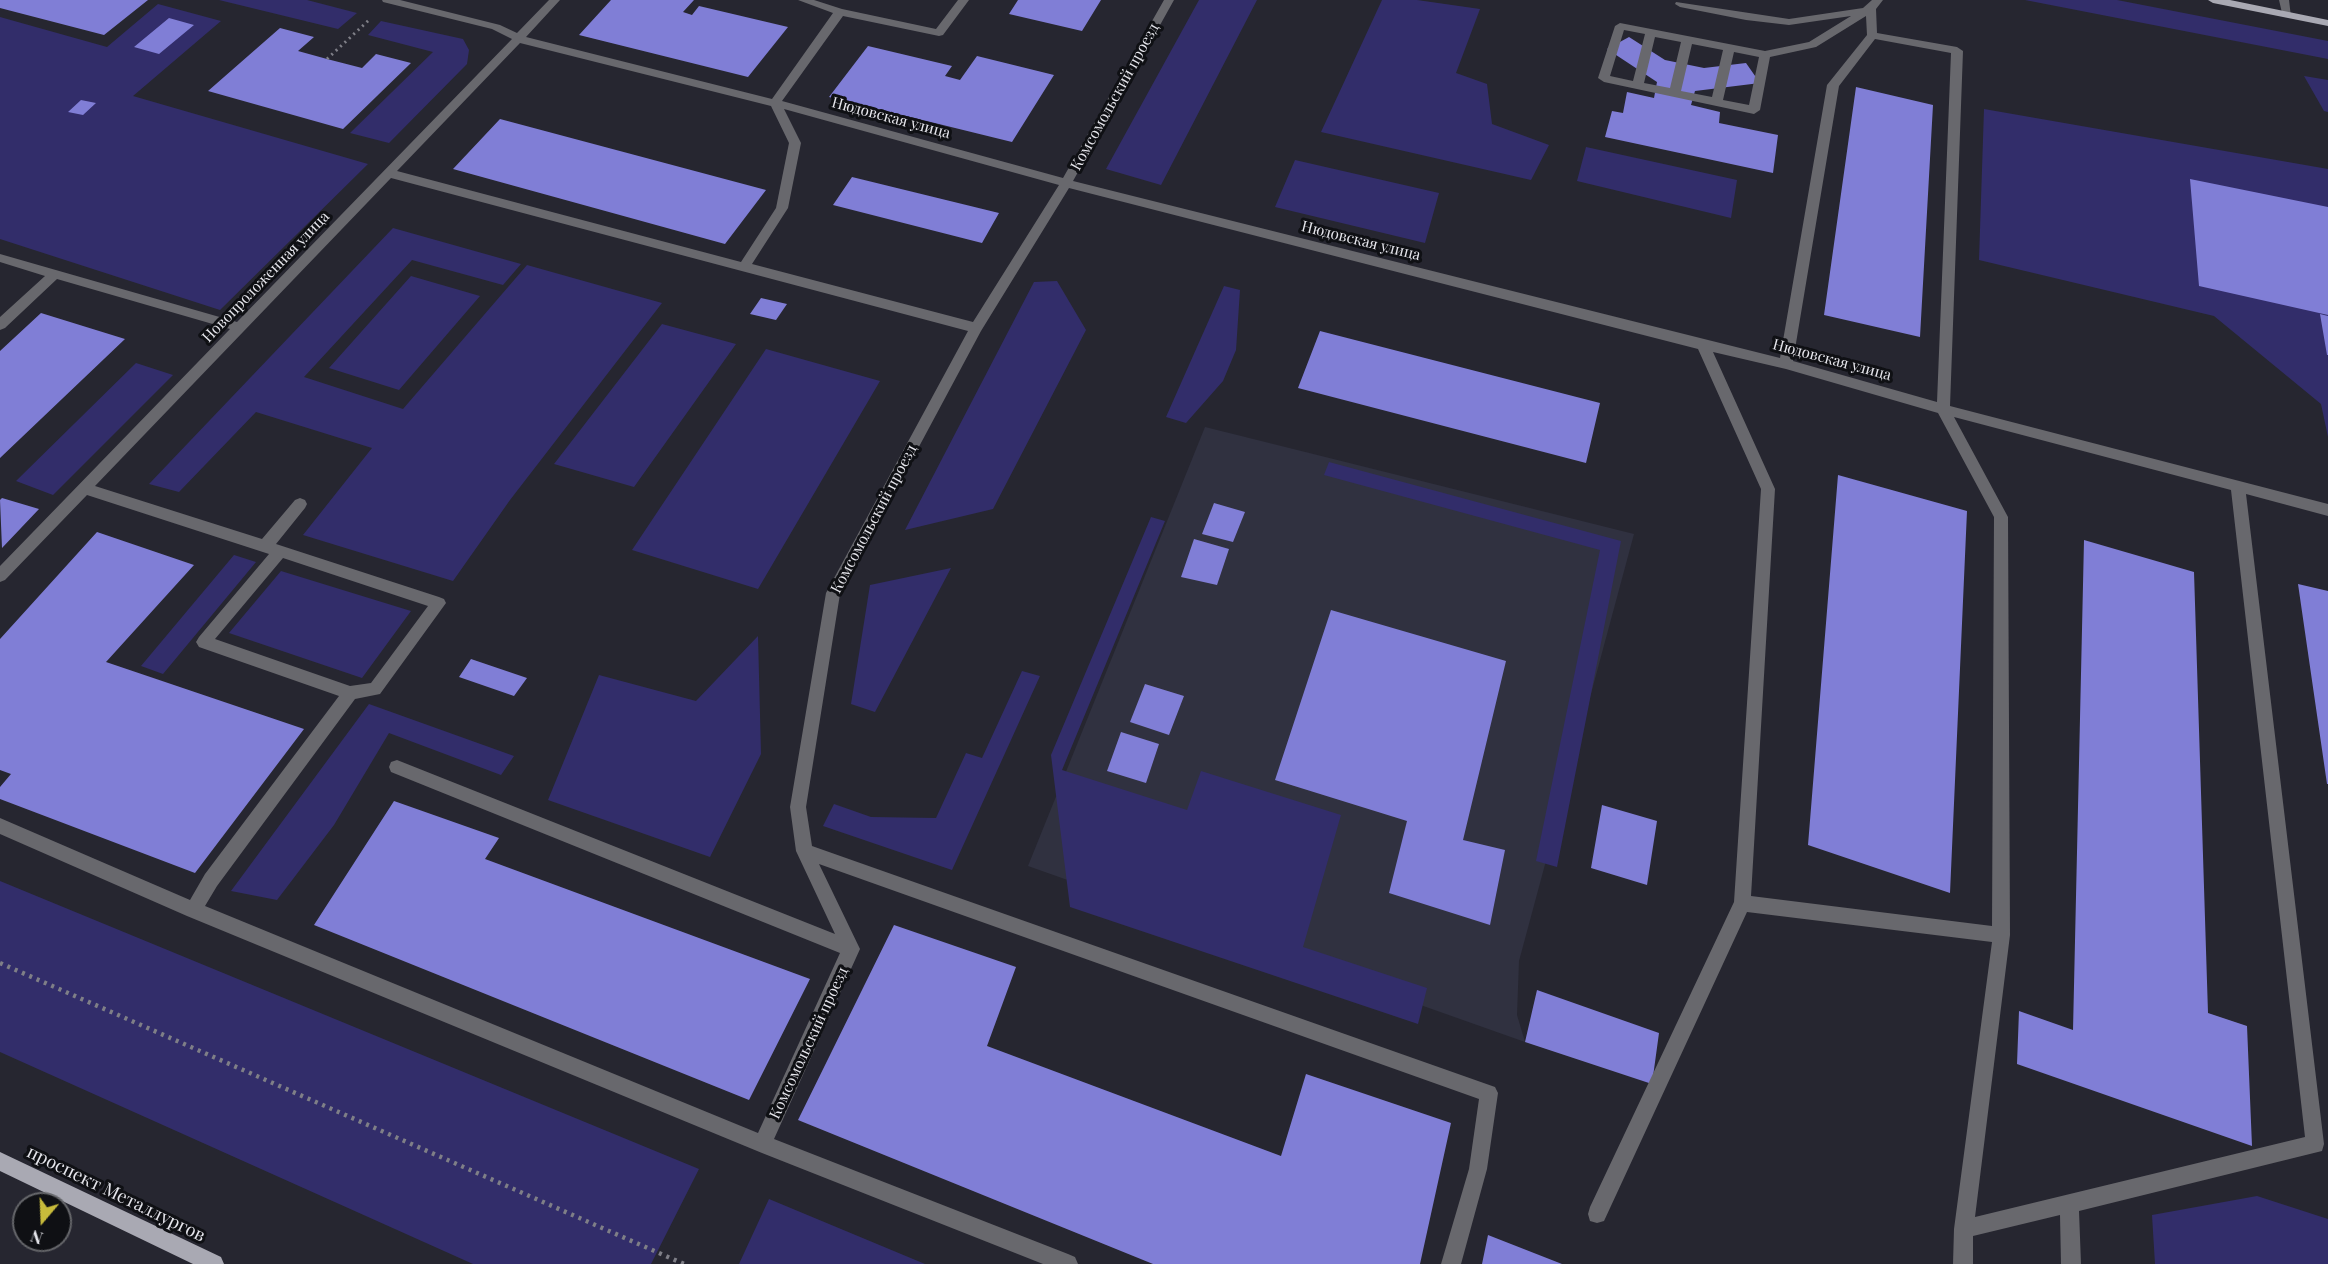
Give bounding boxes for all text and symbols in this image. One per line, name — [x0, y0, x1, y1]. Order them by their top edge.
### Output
street label: Комсомольский проезд — [1067, 20, 1163, 174]
street label: Нюдовская улица — [830, 94, 952, 142]
street label: Новопроложенная улица — [199, 208, 333, 346]
street label: Нюдовская улица — [1300, 217, 1422, 265]
street label: Нюдовская улица — [1771, 336, 1893, 384]
street label: Комсомольский проезд — [827, 442, 921, 596]
street label: Комсомольский проезд — [766, 964, 852, 1122]
street label: проспект Металлургов — [23, 1141, 209, 1247]
north arrow — [12, 1192, 72, 1252]
text: N — [28, 1226, 46, 1249]

